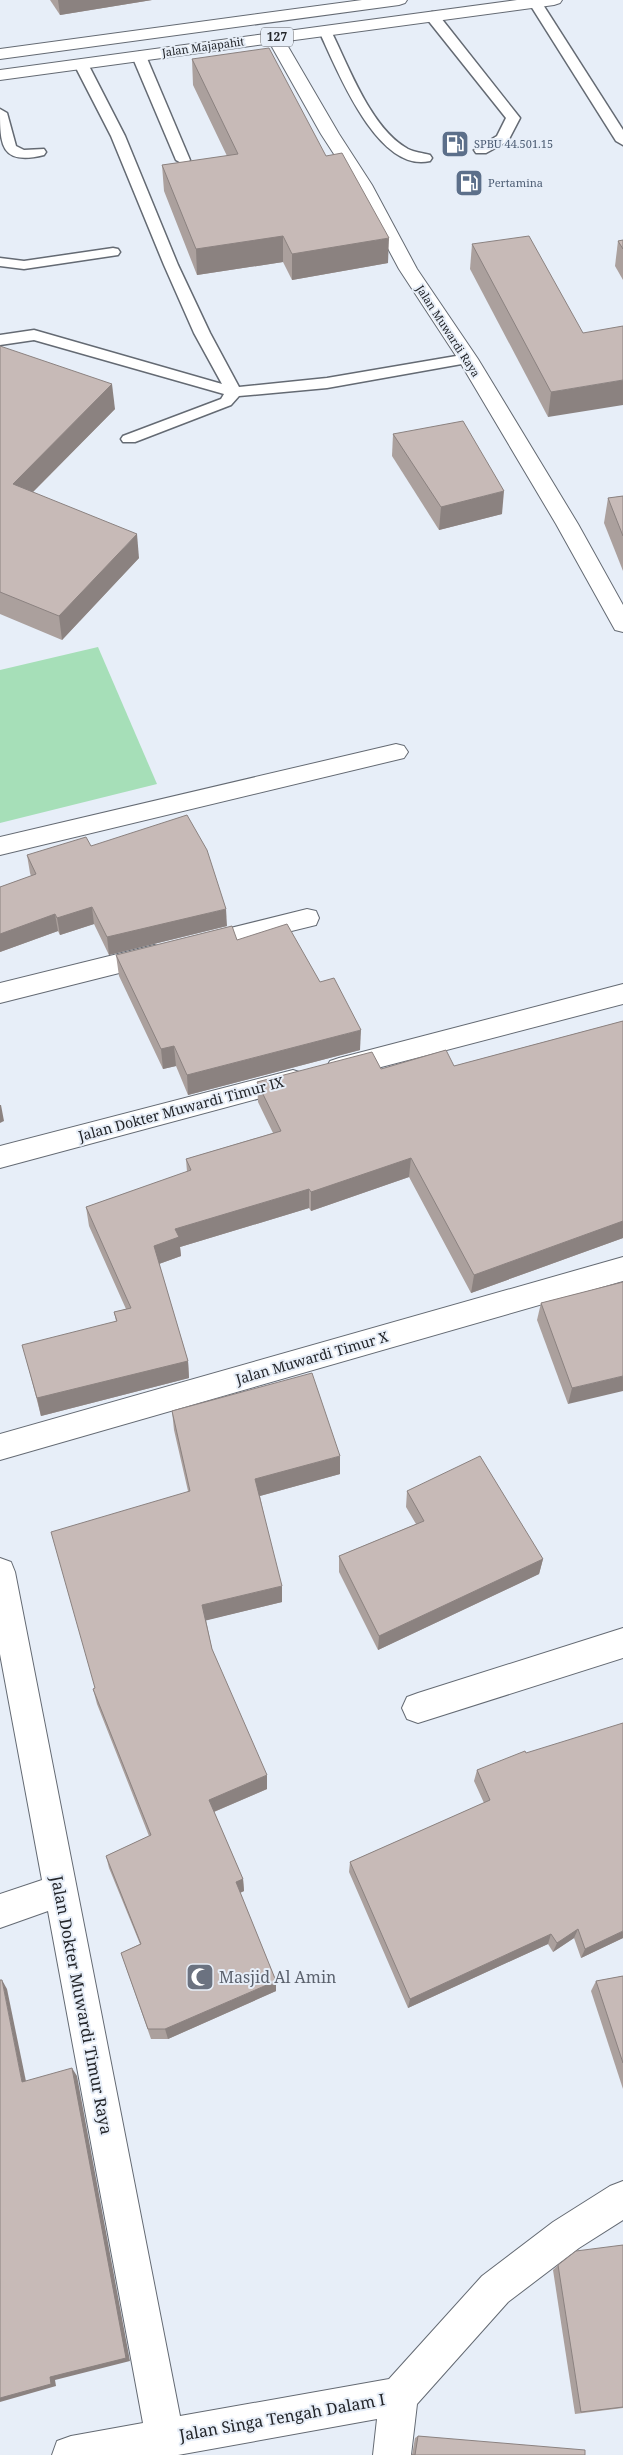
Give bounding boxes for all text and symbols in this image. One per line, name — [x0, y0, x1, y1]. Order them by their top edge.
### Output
road number: 127 — [261, 28, 293, 46]
street label: Jalan Majapahit — [160, 33, 245, 60]
fuel station icon: SPBU 44.501.15 — [440, 129, 470, 159]
place label: SPBU 44.501.15 — [474, 136, 553, 151]
fuel station icon: Pertamina — [454, 168, 484, 198]
place label: Pertamina — [488, 175, 543, 190]
street label: Jalan Muwardi Raya — [413, 281, 484, 380]
street label: Jalan Dokter Muwardi Timur IX — [75, 1072, 286, 1145]
street label: Jalan Muwardi Timur X — [232, 1326, 391, 1389]
street label: Jalan Dokter Muwardi Timur Raya — [46, 1873, 118, 2136]
mosque icon: Masjid Al Amin — [185, 1962, 215, 1992]
place label: Masjid Al Amin — [219, 1966, 336, 1988]
street label: Jalan Singa Tengah Dalam I — [176, 2388, 387, 2446]

